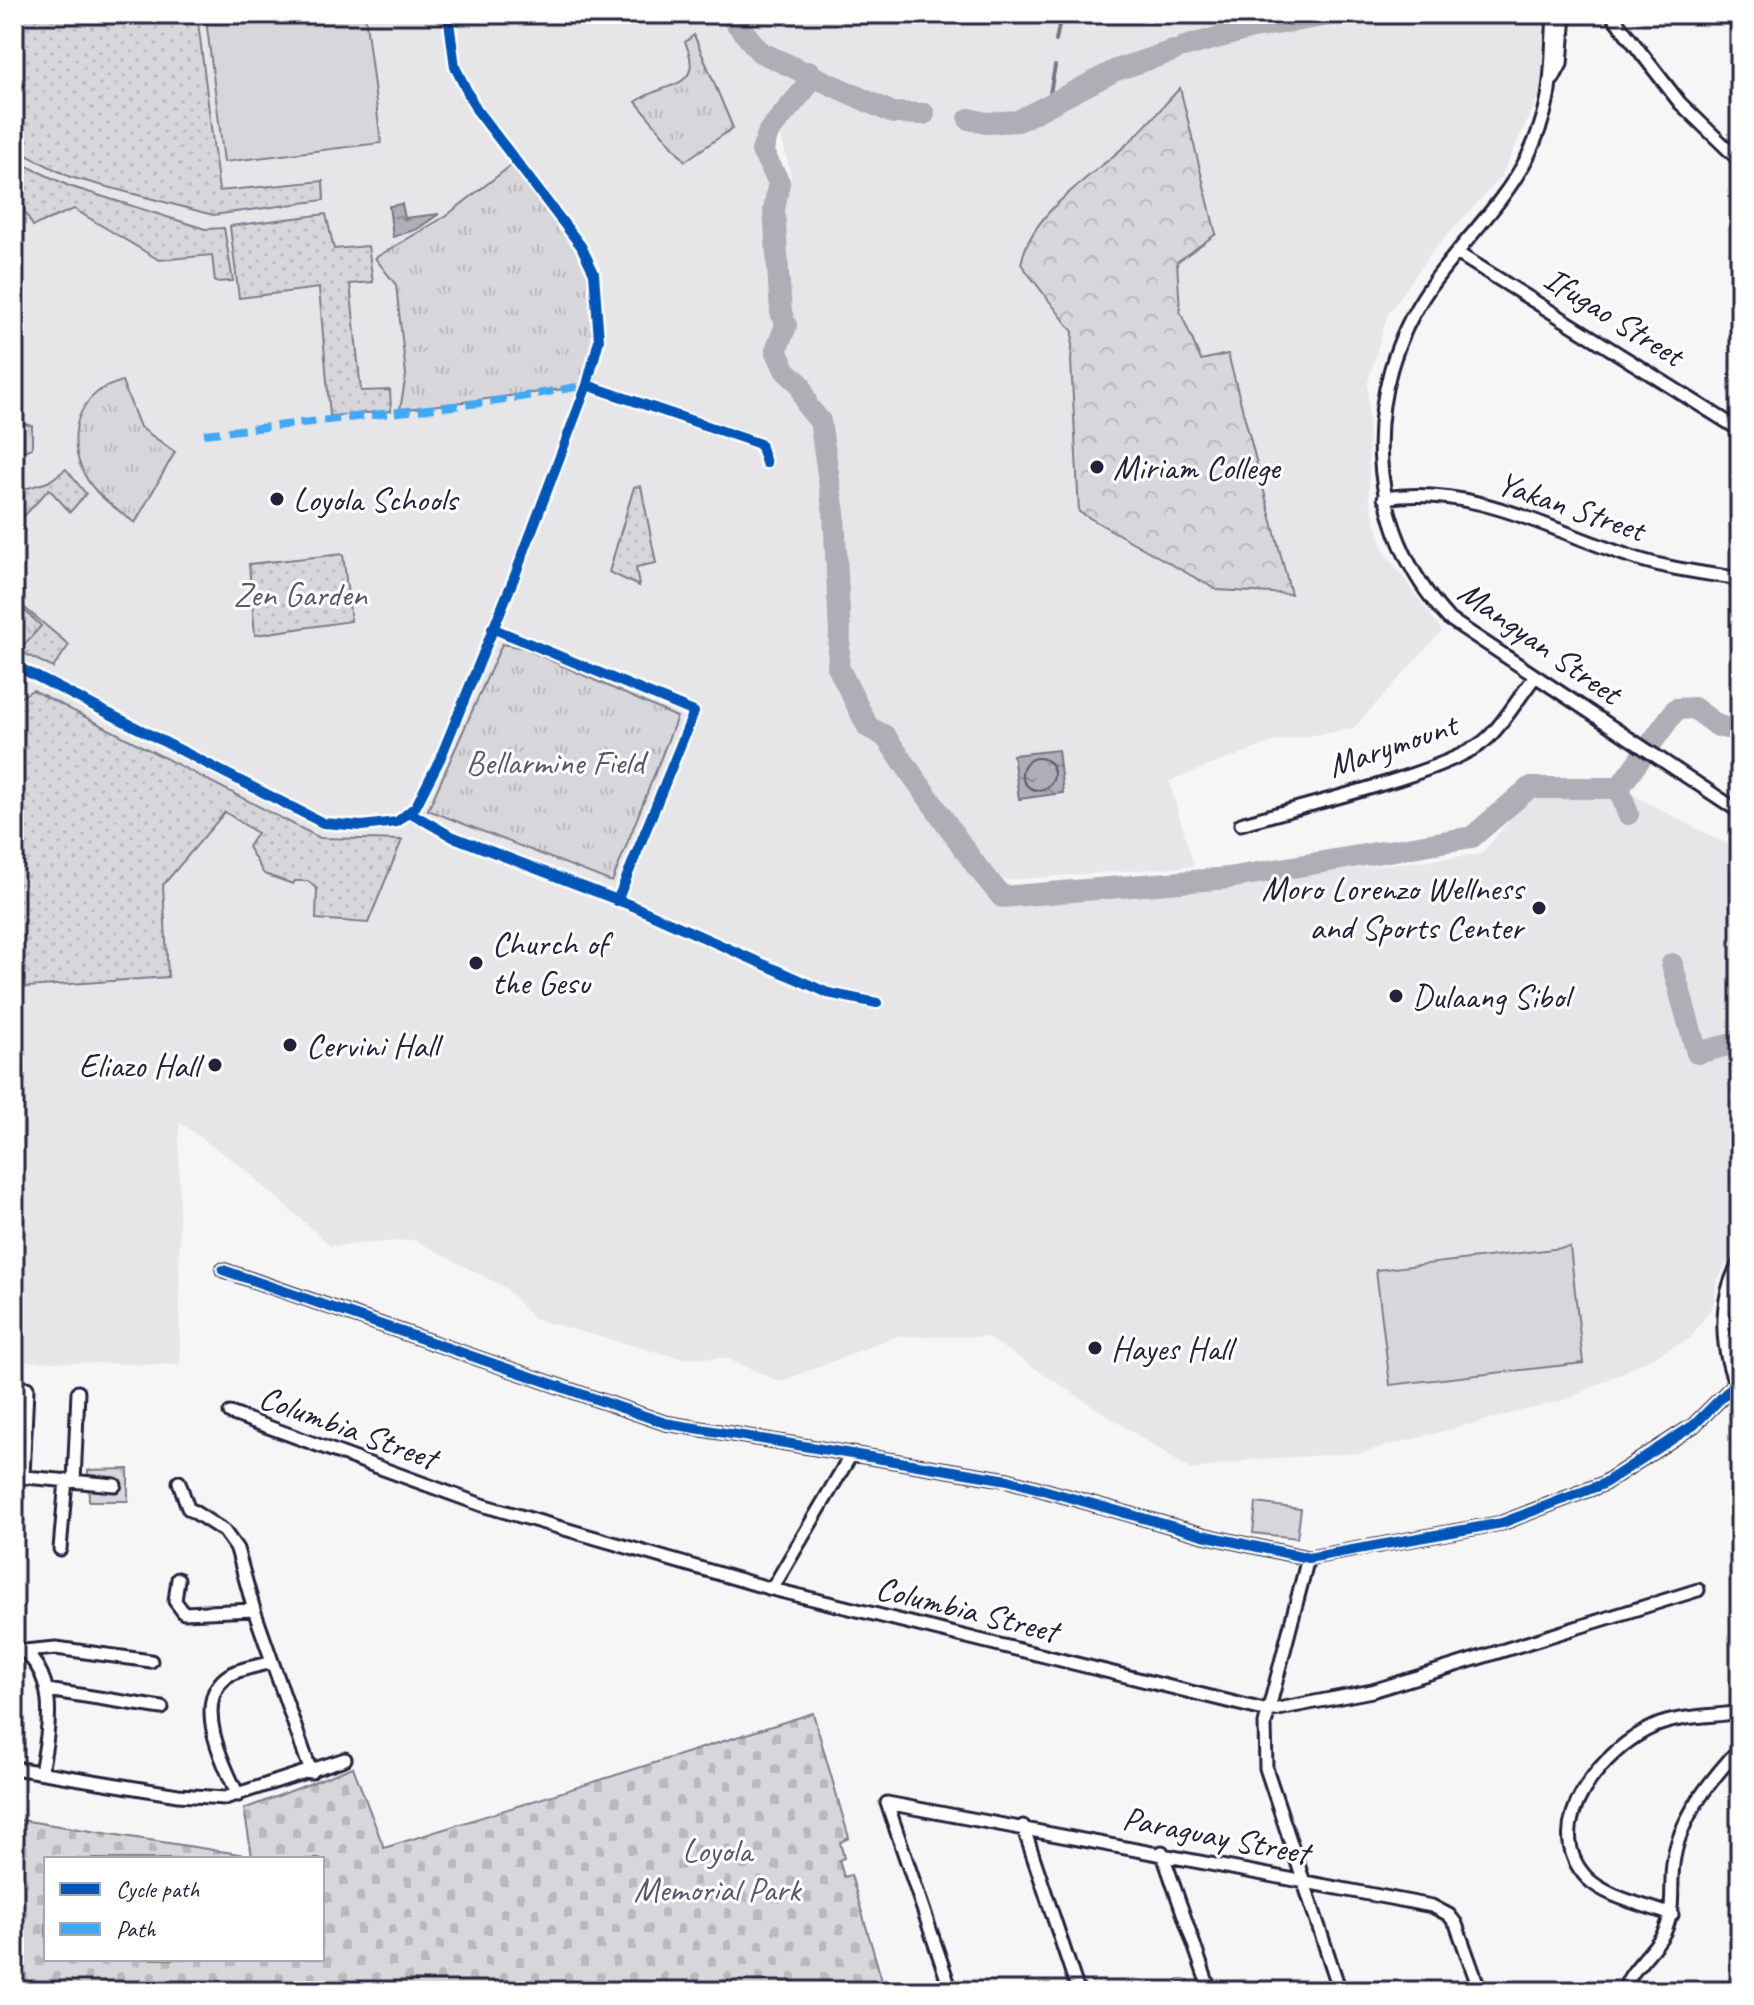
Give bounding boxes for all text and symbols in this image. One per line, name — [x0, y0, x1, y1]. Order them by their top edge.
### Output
street label: Ifugao Street — [1536, 256, 1695, 378]
place label: Miriam College — [1113, 446, 1281, 489]
marker: Miriam College — [1088, 458, 1106, 476]
street label: Yakan Street — [1492, 461, 1654, 552]
place label: Loyola Schools — [293, 478, 460, 521]
marker: Loyola Schools — [268, 490, 286, 508]
street label: Mangyan Street — [1450, 570, 1633, 716]
park label: Zen Garden — [233, 573, 368, 616]
street label: Marymount — [1322, 702, 1466, 787]
park label: Bellarmine Field — [466, 741, 649, 784]
place label: Moro Lorenzo Wellness and Sports Center — [1261, 867, 1526, 949]
marker: Moro Lorenzo Wellness and Sports Center — [1530, 899, 1548, 917]
place label: Church of the Gesu — [492, 922, 614, 1004]
marker: Church of the Gesu — [467, 954, 485, 972]
place label: Dulaang Sibol — [1412, 975, 1576, 1018]
marker: Dulaang Sibol — [1387, 987, 1405, 1005]
place label: Cervini Hall — [306, 1024, 445, 1067]
marker: Cervini Hall — [281, 1036, 299, 1054]
place label: Eliazo Hall — [79, 1044, 205, 1087]
marker: Eliazo Hall — [206, 1056, 224, 1074]
place label: Hayes Hall — [1111, 1327, 1238, 1370]
marker: Hayes Hall — [1086, 1339, 1104, 1357]
street label: Columbia Street — [253, 1375, 447, 1481]
street label: Columbia Street — [872, 1566, 1067, 1653]
street label: Paraguay Street — [1119, 1796, 1317, 1875]
park label: Loyola Memorial Park — [634, 1829, 803, 1911]
legend — [44, 1857, 324, 1961]
text: Cycle path — [116, 1874, 200, 1904]
text: Path — [116, 1914, 157, 1944]

